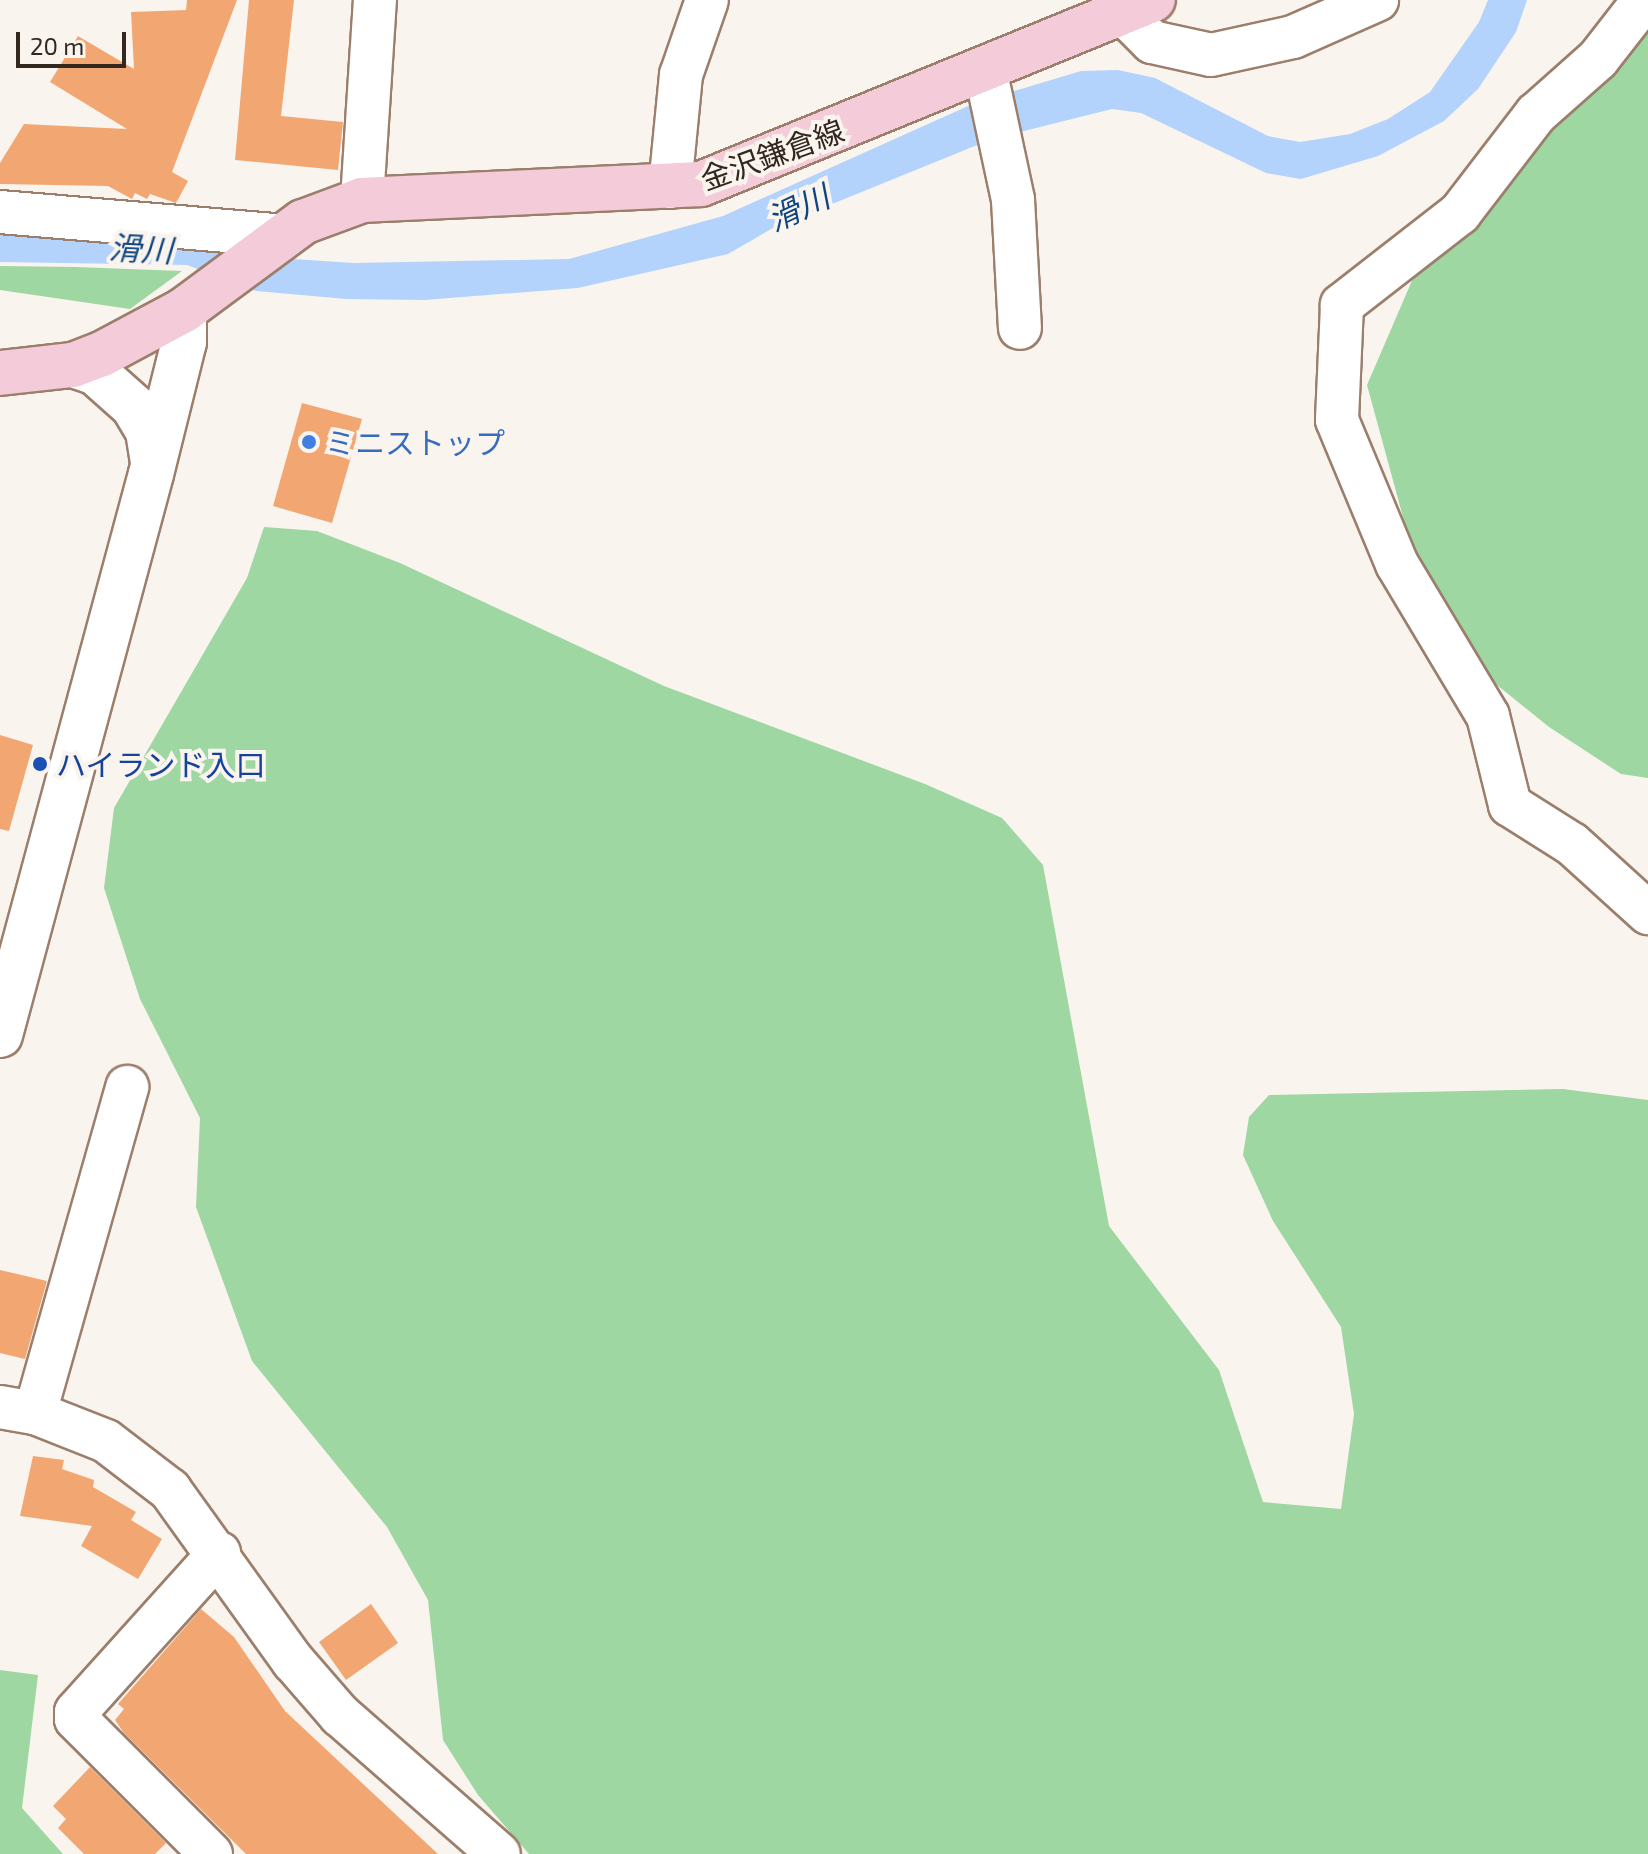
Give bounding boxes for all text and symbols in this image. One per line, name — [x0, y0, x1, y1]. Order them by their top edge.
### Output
scale bar — [20, 16, 130, 66]
text: 20 m — [30, 31, 84, 60]
street label: 金沢鎌倉線 — [695, 111, 849, 197]
water label: 滑川 — [761, 176, 835, 238]
water label: 滑川 — [108, 227, 174, 269]
place label: ミニストップ — [325, 424, 505, 460]
marker: ミニストップ — [300, 433, 318, 451]
place label: ハイランド入口 — [56, 746, 266, 782]
marker: ハイランド入口 — [31, 755, 49, 773]

